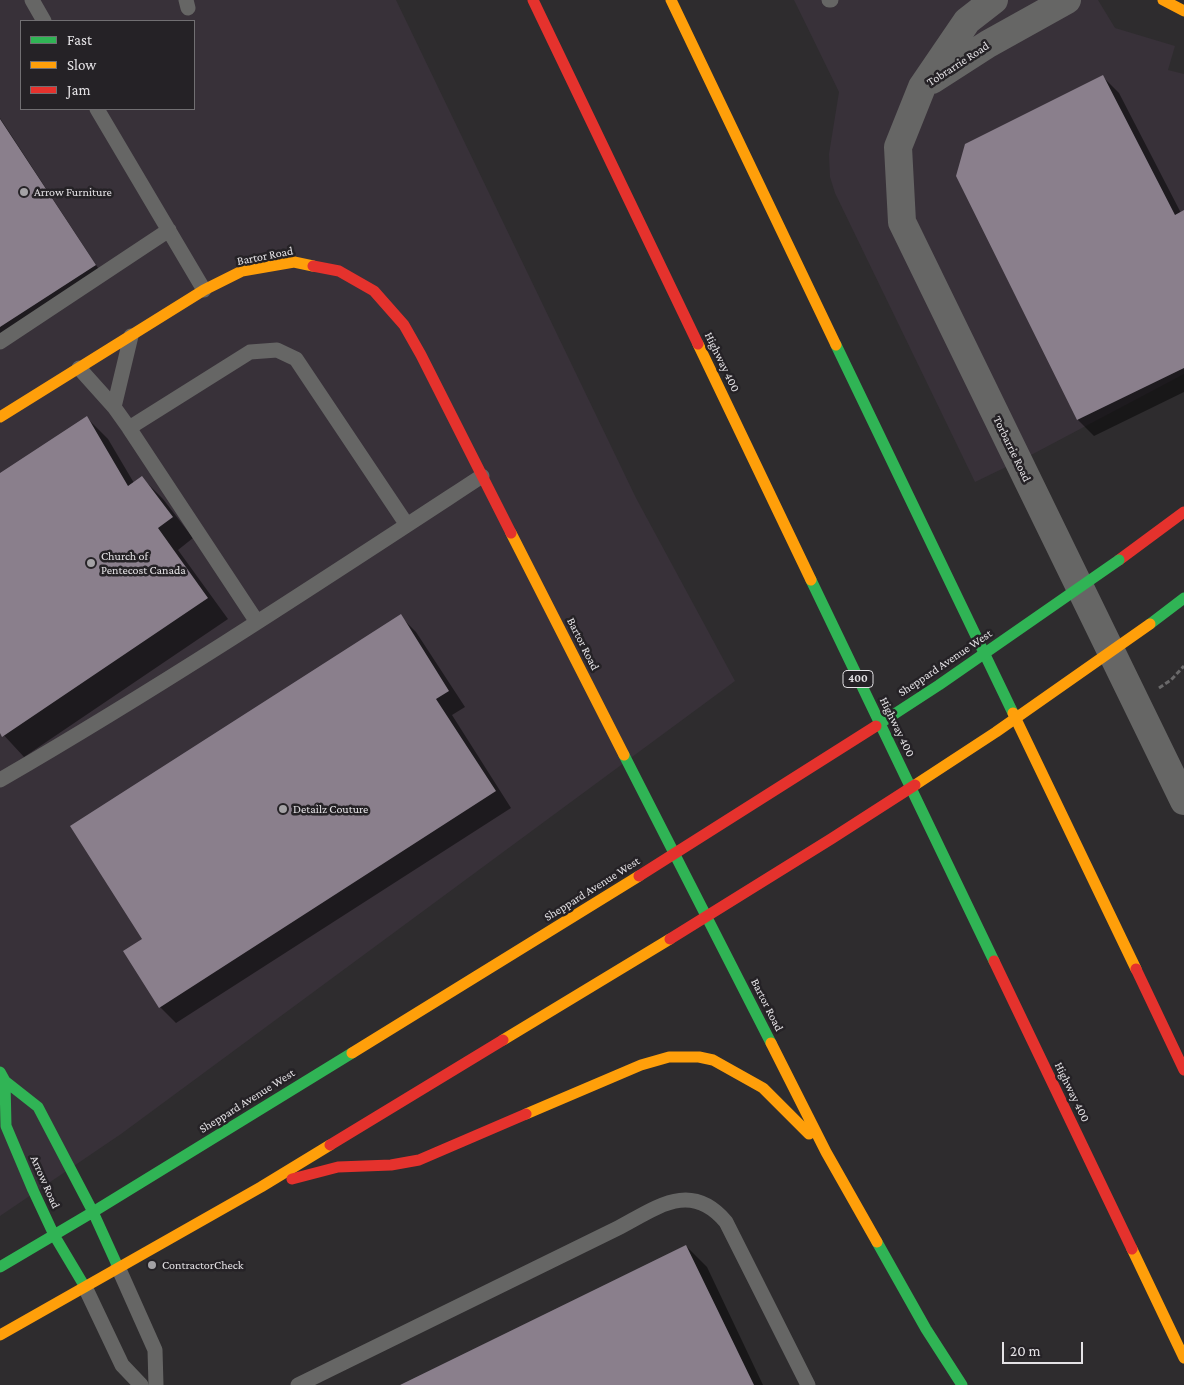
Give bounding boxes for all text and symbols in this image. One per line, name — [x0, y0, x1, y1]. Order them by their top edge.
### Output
legend — [20, 20, 195, 110]
text: Fast — [67, 32, 92, 48]
street label: Tobrarrie Road — [924, 39, 992, 89]
text: Slow — [67, 57, 96, 73]
text: Jam — [67, 82, 90, 98]
place label: Arrow Furniture — [34, 185, 112, 199]
marker: Arrow Furniture — [18, 186, 30, 198]
street label: Bartor Road — [236, 243, 294, 269]
street label: Highway 400 — [701, 330, 743, 394]
street label: Torbarrie Road — [990, 414, 1034, 484]
place label: Church of Pentecost Canada — [101, 549, 186, 577]
marker: Church of Pentecost Canada — [85, 557, 97, 569]
street label: Bartor Road — [564, 615, 602, 673]
street label: Sheppard Avenue West — [895, 626, 995, 700]
road number: 400 — [843, 671, 873, 688]
street label: Highway 400 — [876, 695, 918, 759]
place label: Detailz Couture — [293, 802, 368, 816]
marker: Detailz Couture — [277, 803, 289, 815]
street label: Sheppard Avenue West — [541, 854, 643, 924]
street label: Bartor Road — [748, 976, 786, 1034]
street label: Highway 400 — [1051, 1060, 1093, 1124]
street label: Sheppard Avenue West — [196, 1066, 298, 1136]
street label: Arrow Road — [27, 1153, 63, 1211]
place label: ContractorCheck — [162, 1258, 244, 1272]
marker: ContractorCheck — [146, 1259, 158, 1271]
scale bar — [1004, 1332, 1085, 1364]
text: 20 m — [1010, 1343, 1041, 1359]

